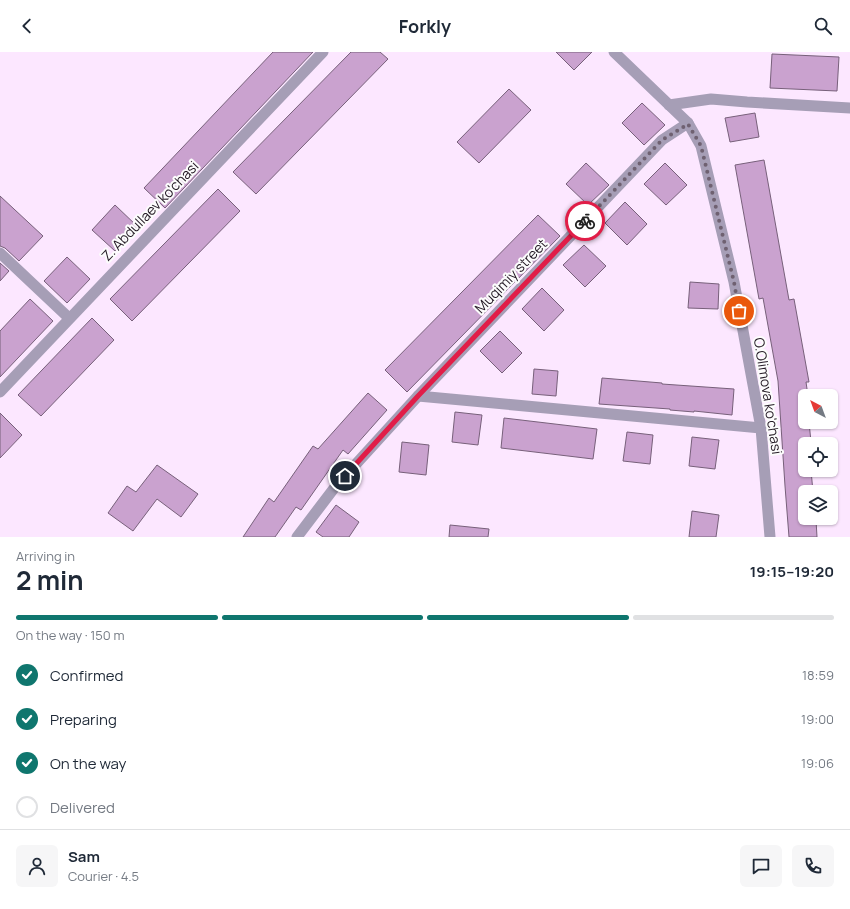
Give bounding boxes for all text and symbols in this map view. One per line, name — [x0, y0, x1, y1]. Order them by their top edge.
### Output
text: Forkly — [399, 14, 451, 38]
icon: back — [16, 15, 38, 37]
icon: search — [812, 15, 834, 37]
street label: Z. Abdullaev ko'chasi — [97, 157, 202, 265]
courier — [565, 201, 605, 241]
icon: bike — [574, 210, 596, 232]
street label: Muqimiy street — [470, 234, 551, 317]
pin — [722, 294, 756, 328]
icon: bag — [728, 300, 750, 322]
street label: O.Olimova ko'chasi — [750, 336, 787, 456]
north arrow — [798, 389, 838, 429]
map controls — [798, 389, 838, 525]
button: locate — [798, 437, 838, 477]
pin — [328, 459, 362, 493]
icon: home — [334, 465, 356, 487]
button: layers — [798, 485, 838, 525]
text: Arriving in — [16, 547, 75, 565]
text: 19:15–19:20 — [750, 561, 834, 582]
text: 2 min — [16, 562, 84, 598]
text: On the way · 150 m — [16, 626, 124, 644]
icon: check — [16, 664, 38, 686]
text: Confirmed — [50, 665, 123, 686]
text: 18:59 — [802, 666, 834, 684]
icon: check — [16, 708, 38, 730]
text: Preparing — [50, 709, 117, 730]
text: 19:00 — [801, 710, 834, 728]
icon: check — [16, 752, 38, 774]
text: On the way — [50, 753, 126, 774]
text: 19:06 — [801, 754, 834, 772]
text: Delivered — [50, 797, 115, 818]
button: person — [16, 845, 58, 887]
button: chat — [740, 845, 782, 887]
button: phone — [792, 845, 834, 887]
text: Sam — [68, 846, 100, 867]
text: Courier · 4.5 — [68, 867, 139, 885]

